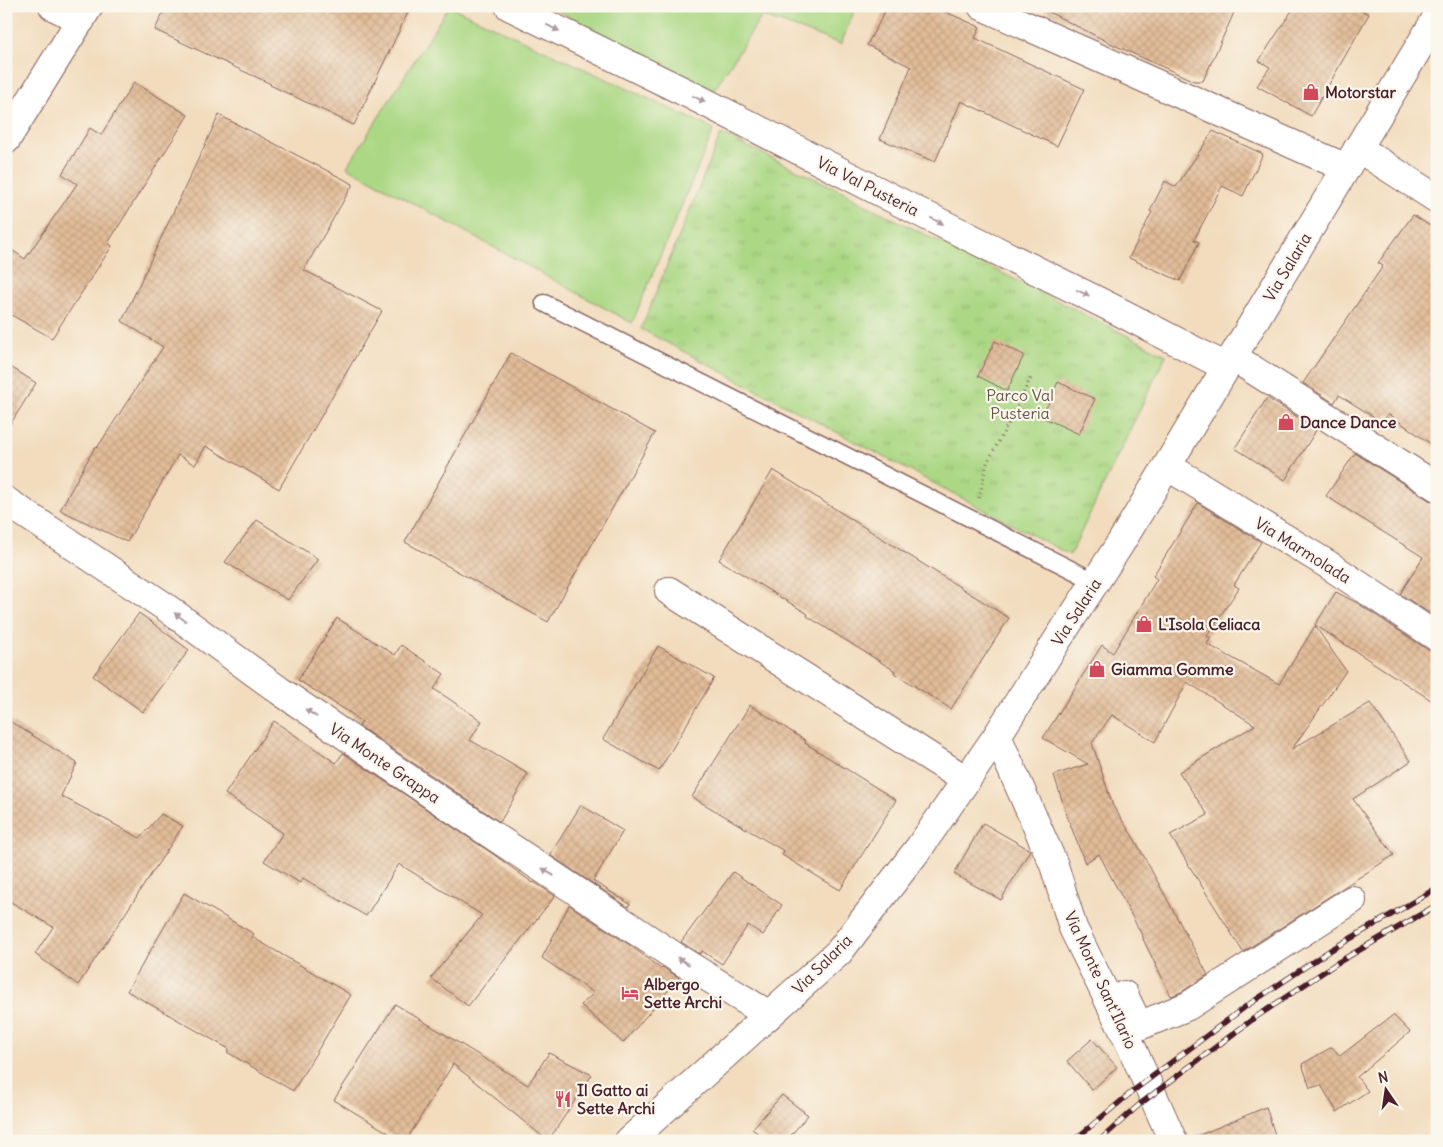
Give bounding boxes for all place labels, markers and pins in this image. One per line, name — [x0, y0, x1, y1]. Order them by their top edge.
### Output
shop icon: Motorstar — [1301, 82, 1321, 102]
place label: Motorstar — [1325, 82, 1396, 102]
shop icon: Dance Dance — [1276, 412, 1296, 432]
place label: Dance Dance — [1300, 412, 1397, 432]
shop icon: L'Isola Celiaca — [1134, 614, 1154, 634]
place label: L'Isola Celiaca — [1158, 614, 1260, 634]
shop icon: Giamma Gomme — [1087, 659, 1107, 679]
place label: Giamma Gomme — [1111, 659, 1234, 679]
place label: Albergo Sette Archi — [644, 974, 722, 1012]
hotel icon: Albergo Sette Archi — [620, 983, 640, 1003]
place label: Il Gatto ai Sette Archi — [577, 1080, 655, 1118]
restaurant icon: Il Gatto ai Sette Archi — [553, 1089, 573, 1109]

